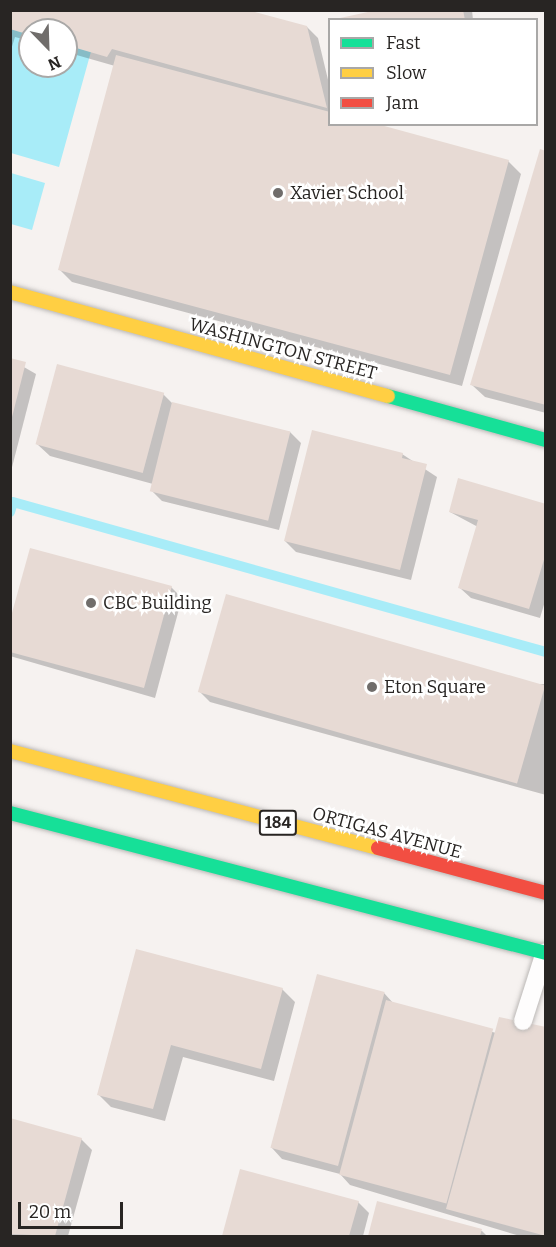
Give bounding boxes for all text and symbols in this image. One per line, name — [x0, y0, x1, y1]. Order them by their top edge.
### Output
north arrow — [18, 18, 78, 78]
legend — [328, 18, 538, 126]
text: Fast — [386, 32, 421, 54]
text: N — [45, 52, 64, 74]
text: Slow — [386, 62, 426, 84]
text: Jam — [386, 92, 419, 114]
place label: Xavier School — [290, 182, 404, 204]
marker: Xavier School — [271, 186, 285, 200]
street label: WASHINGTON STREET — [187, 314, 379, 384]
place label: CBC Building — [103, 592, 212, 614]
marker: CBC Building — [84, 596, 98, 610]
place label: Eton Square — [384, 676, 486, 698]
marker: Eton Square — [365, 680, 379, 694]
street label: ORTIGAS AVENUE — [310, 803, 464, 863]
road number: 184 — [258, 810, 298, 836]
scale bar — [21, 1190, 126, 1228]
text: 20 m — [29, 1201, 71, 1223]

